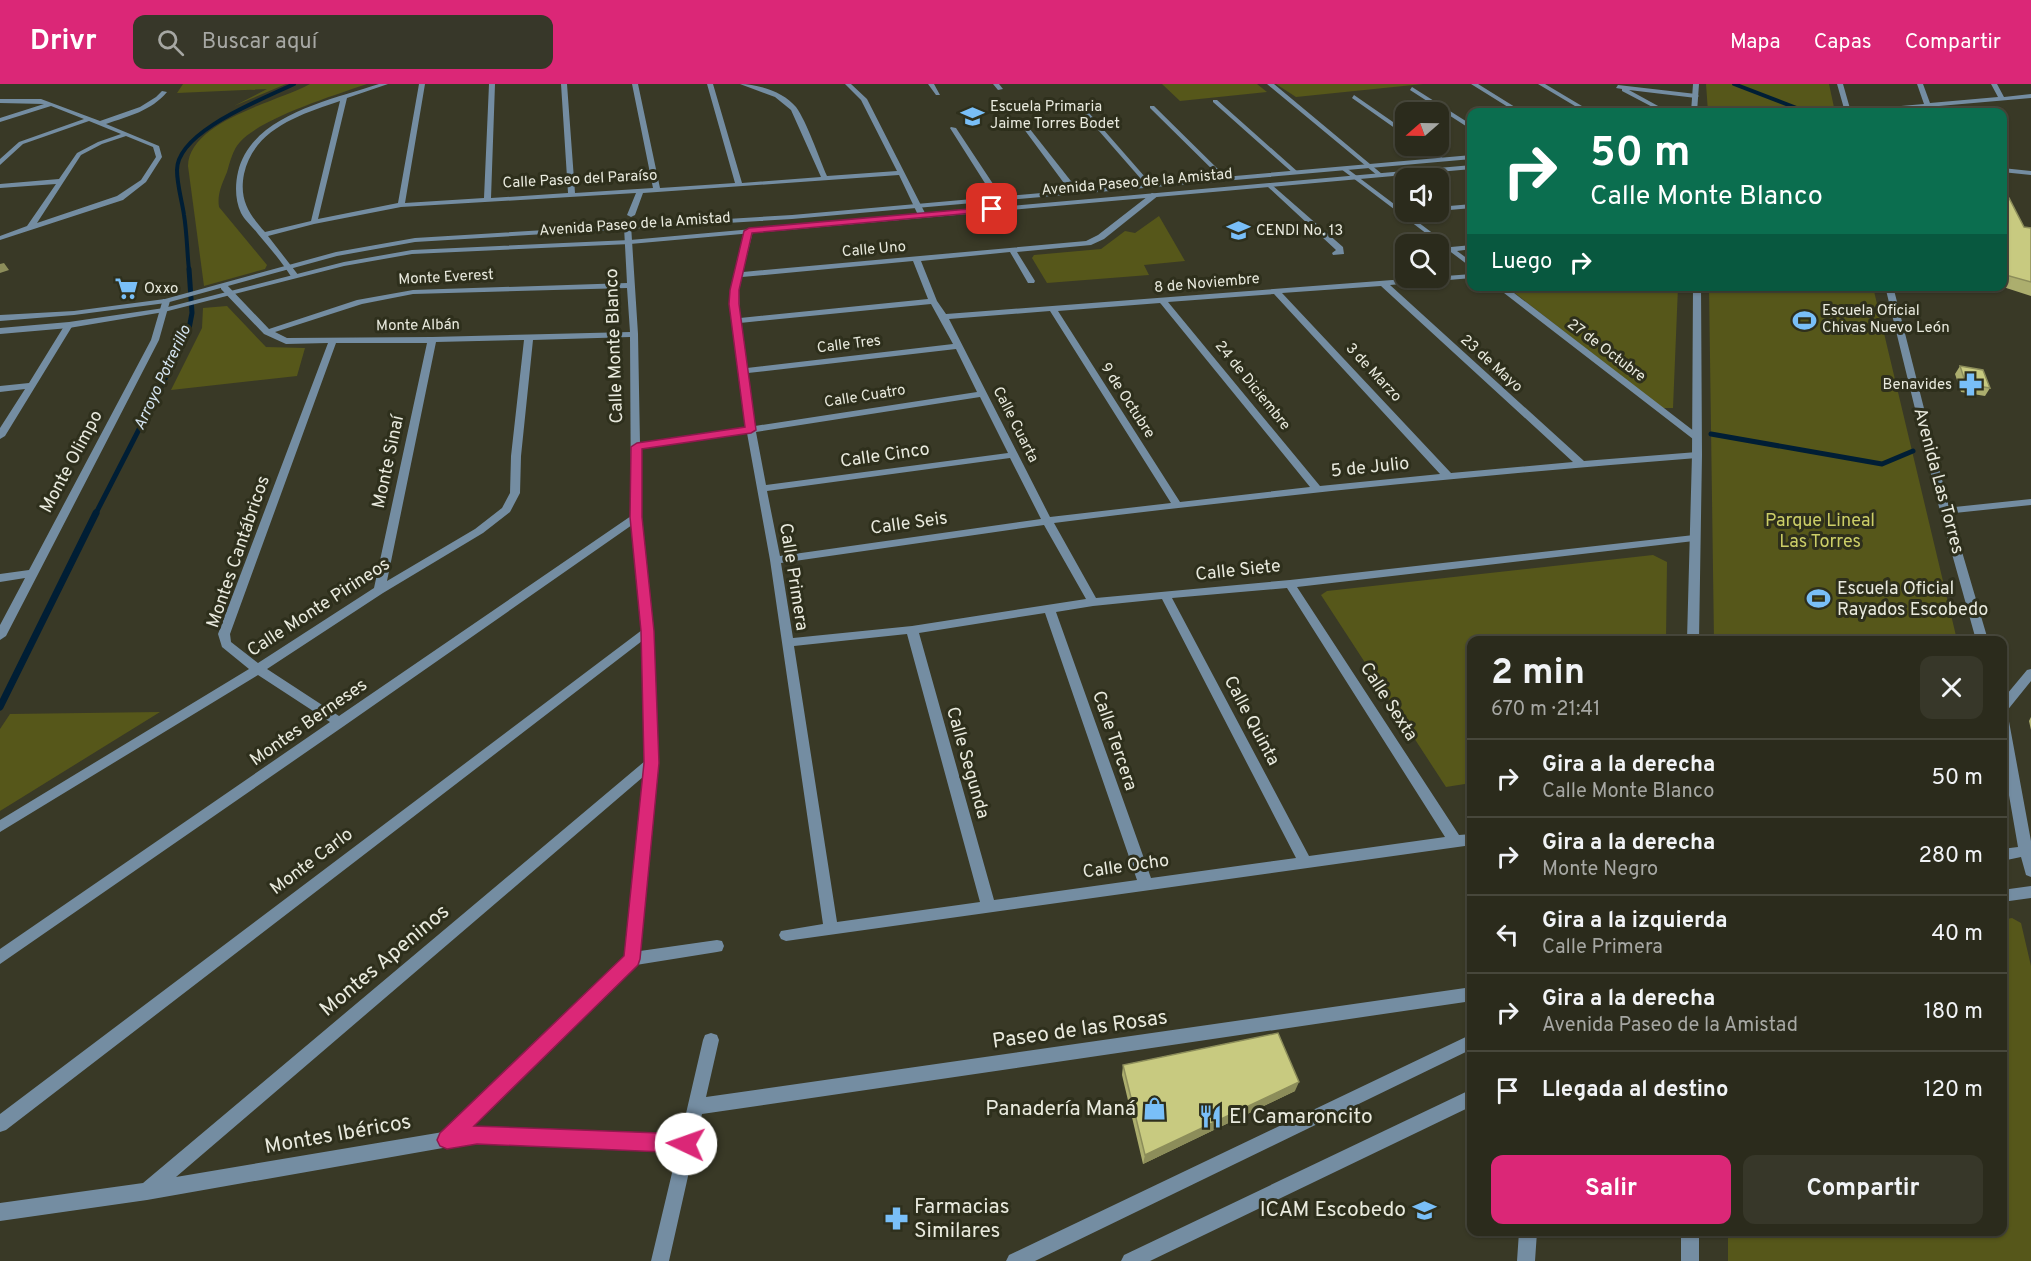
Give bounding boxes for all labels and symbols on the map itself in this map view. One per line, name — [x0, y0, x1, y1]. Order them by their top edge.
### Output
place label: Escuela Primaria Jaime Torres Bodet — [990, 98, 1120, 134]
north arrow — [1395, 102, 1449, 156]
school or university icon: Escuela Primaria Jaime Torres Bodet — [959, 103, 985, 129]
street label: Avenida Paseo de la Amistad — [1041, 165, 1233, 201]
street label: Calle Paseo del Paraíso — [502, 166, 658, 194]
pin — [966, 183, 1017, 234]
street label: Avenida Paseo de la Amistad — [539, 209, 731, 241]
school or university icon: CENDI No. 13 — [1225, 218, 1251, 244]
place label: CENDI No. 13 — [1256, 222, 1343, 241]
street label: Calle Uno — [841, 238, 907, 262]
street label: Monte Everest — [398, 266, 494, 290]
street label: Calle Monte Blanco — [601, 268, 629, 424]
street label: 8 de Noviembre — [1153, 270, 1261, 298]
supermarket icon: Oxxo — [113, 276, 139, 302]
place label: Oxxo — [144, 280, 178, 299]
place label: Escuela Oficial Chivas Nuevo León — [1822, 302, 1950, 338]
sports icon: Escuela Oficial Chivas Nuevo León — [1791, 307, 1817, 333]
street label: 27 de Octubre — [1563, 315, 1649, 387]
street label: Monte Albán — [376, 316, 460, 336]
water label: Arroyo Potrerillo — [130, 322, 196, 434]
street label: 23 de Mayo — [1456, 331, 1526, 397]
street label: Calle Tres — [816, 332, 882, 358]
street label: 24 de Diciembre — [1210, 337, 1294, 435]
street label: 3 de Marzo — [1341, 340, 1405, 406]
street label: 9 de Octubre — [1096, 360, 1158, 442]
pharmacy icon: Benavides — [1957, 372, 1983, 398]
place label: Benavides — [1883, 376, 1952, 395]
street label: Calle Cuatro — [823, 381, 907, 413]
street label: Calle Cuarta — [988, 384, 1042, 466]
street label: Avenida Las Torres — [1907, 405, 1969, 557]
street label: Monte Olimpo — [35, 407, 109, 517]
street label: Monte Sinaí — [368, 412, 410, 511]
street label: Calle Cinco — [839, 438, 931, 474]
street label: 5 de Julio — [1330, 452, 1410, 484]
street label: Montes Cantábricos — [202, 473, 276, 631]
street label: Calle Seis — [869, 507, 949, 541]
park label: Parque Lineal Las Torres — [1765, 510, 1875, 554]
street label: Calle Primera — [773, 521, 813, 633]
street label: Calle Monte Pirineos — [243, 553, 395, 663]
street label: Calle Siete — [1194, 555, 1282, 587]
place label: Escuela Oficial Rayados Escobedo — [1837, 578, 1988, 622]
sports icon: Escuela Oficial Rayados Escobedo — [1806, 586, 1832, 612]
street label: Calle Sexta — [1354, 658, 1422, 746]
street label: Calle Quinta — [1218, 672, 1284, 770]
street label: Montes Berneses — [246, 674, 372, 772]
street label: Calle Tercera — [1086, 688, 1142, 794]
street label: Calle Segunda — [940, 704, 994, 822]
street label: Monte Carlo — [266, 823, 358, 901]
street label: Calle Ocho — [1081, 850, 1171, 884]
street label: Montes Apeninos — [314, 899, 456, 1023]
street label: Paseo de las Rosas — [991, 1004, 1169, 1056]
place label: Panadería Maná — [985, 1096, 1136, 1123]
shop icon: Panadería Maná — [1141, 1096, 1167, 1122]
restaurant icon: El Camaroncito — [1198, 1104, 1224, 1130]
place label: El Camaroncito — [1229, 1104, 1373, 1131]
street label: Montes Ibéricos — [263, 1109, 413, 1161]
position arrow — [654, 1112, 718, 1176]
place label: Farmacias Similares — [914, 1194, 1010, 1245]
place label: ICAM Escobedo — [1260, 1197, 1406, 1224]
school or university icon: ICAM Escobedo — [1411, 1197, 1437, 1223]
pharmacy icon: Farmacias Similares — [883, 1206, 909, 1232]

